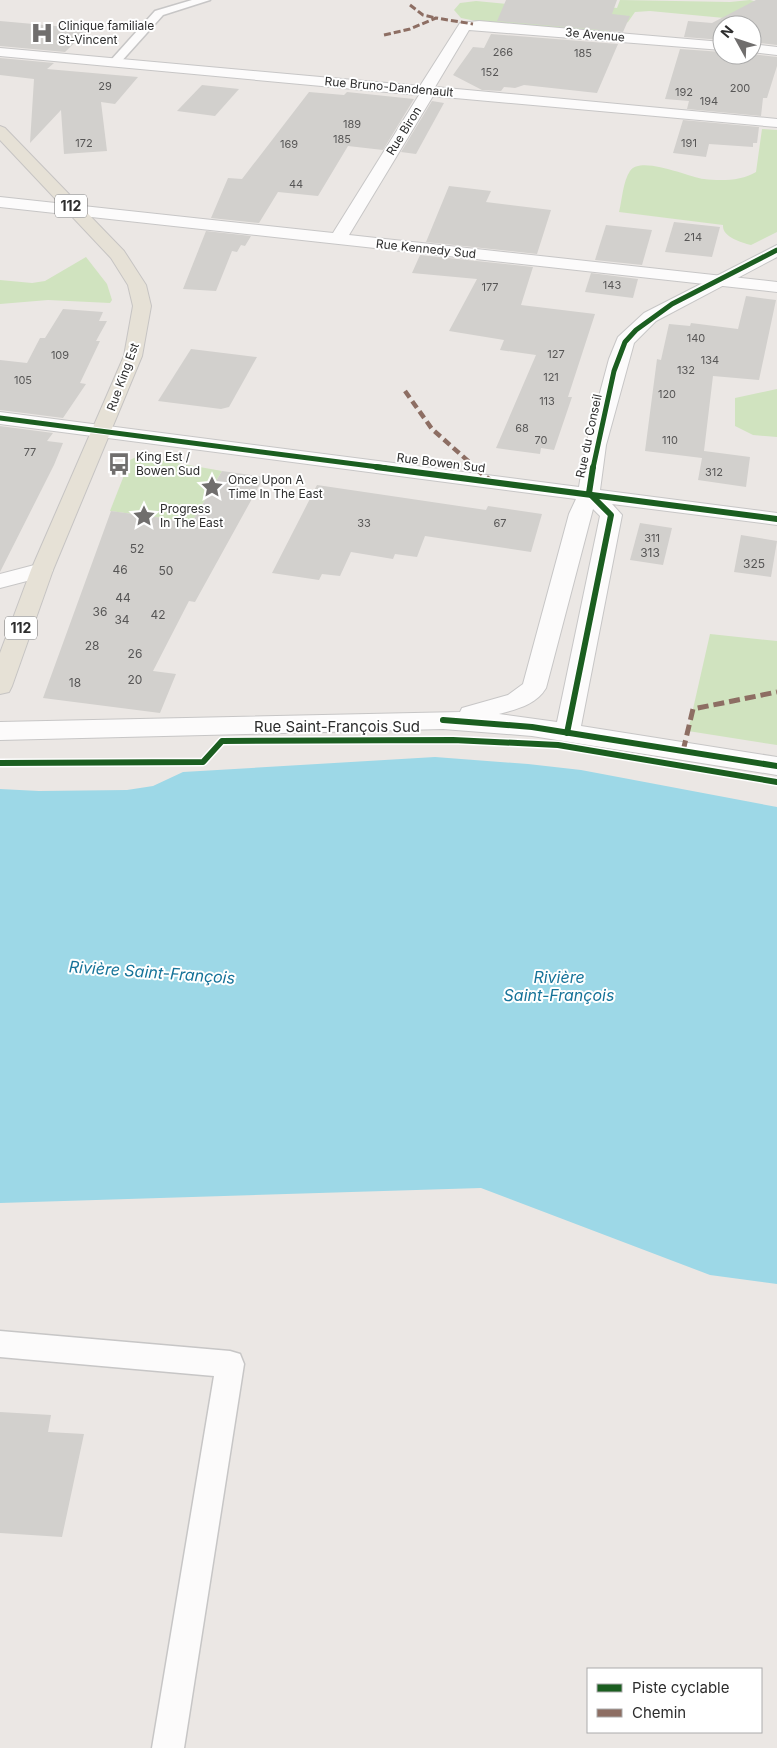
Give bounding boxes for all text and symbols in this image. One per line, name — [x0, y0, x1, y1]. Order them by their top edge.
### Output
north arrow — [712, 15, 762, 65]
place label: Clinique familiale St-Vincent — [58, 18, 154, 47]
hospital icon: Clinique familiale St-Vincent — [29, 20, 55, 46]
text: N — [717, 22, 737, 41]
street label: 3e Avenue — [565, 24, 626, 45]
house number: 266 — [493, 45, 513, 59]
house number: 185 — [574, 46, 592, 60]
house number: 152 — [481, 65, 499, 79]
street label: Rue Bruno-Dandenault — [324, 73, 454, 100]
house number: 29 — [98, 79, 112, 93]
house number: 200 — [730, 81, 750, 95]
house number: 192 — [675, 85, 693, 99]
house number: 194 — [700, 94, 718, 108]
street label: Rue Biron — [383, 104, 424, 158]
house number: 189 — [343, 117, 361, 131]
house number: 185 — [333, 132, 351, 146]
house number: 172 — [75, 136, 93, 150]
house number: 191 — [681, 136, 697, 150]
house number: 169 — [280, 137, 298, 151]
house number: 44 — [289, 177, 303, 191]
road number: 112 — [55, 195, 87, 218]
house number: 214 — [684, 230, 702, 244]
street label: Rue Kennedy Sud — [375, 236, 477, 261]
house number: 143 — [603, 278, 621, 292]
house number: 177 — [481, 280, 499, 294]
house number: 140 — [687, 331, 705, 345]
street label: Rue King Est — [103, 341, 142, 413]
house number: 127 — [547, 347, 565, 361]
house number: 109 — [51, 348, 69, 362]
house number: 134 — [701, 353, 719, 367]
house number: 132 — [677, 363, 695, 377]
house number: 121 — [543, 370, 559, 384]
house number: 105 — [14, 373, 32, 387]
house number: 120 — [658, 387, 676, 401]
street label: Rue du Conseil — [572, 393, 605, 479]
house number: 113 — [539, 394, 555, 408]
house number: 68 — [515, 421, 529, 435]
house number: 70 — [535, 433, 548, 447]
house number: 110 — [662, 433, 678, 447]
house number: 77 — [24, 445, 36, 459]
place label: King Est / Bowen Sud — [136, 449, 200, 478]
street label: Rue Bowen Sud — [396, 450, 486, 475]
bus stop icon: King Est / Bowen Sud — [106, 451, 132, 477]
house number: 312 — [705, 465, 723, 479]
place label: Once Upon A Time In The East — [228, 472, 323, 501]
place icon: Once Upon A Time In The East — [199, 474, 225, 500]
place label: Progress In The East — [160, 501, 223, 530]
place icon: Progress In The East — [131, 503, 157, 529]
house number: 33 — [357, 516, 371, 530]
house number: 67 — [493, 516, 507, 530]
house number: 311 — [644, 531, 660, 545]
house number: 52 — [130, 541, 144, 556]
house number: 313 — [640, 545, 660, 560]
house number: 325 — [743, 556, 765, 571]
house number: 46 — [112, 562, 128, 577]
house number: 50 — [159, 563, 173, 578]
house number: 44 — [115, 590, 131, 605]
house number: 36 — [93, 604, 107, 619]
house number: 42 — [150, 607, 166, 622]
house number: 34 — [114, 612, 130, 627]
road number: 112 — [5, 616, 37, 640]
house number: 28 — [85, 638, 99, 653]
house number: 26 — [128, 646, 142, 661]
house number: 20 — [128, 672, 142, 687]
house number: 18 — [69, 675, 81, 690]
street label: Rue Saint-François Sud — [254, 717, 420, 736]
water label: Rivière Saint-François — [68, 956, 236, 988]
water label: Rivière Saint-François — [504, 967, 614, 1005]
legend — [587, 1668, 762, 1733]
text: Piste cyclable — [632, 1678, 729, 1697]
text: Chemin — [632, 1703, 686, 1722]

